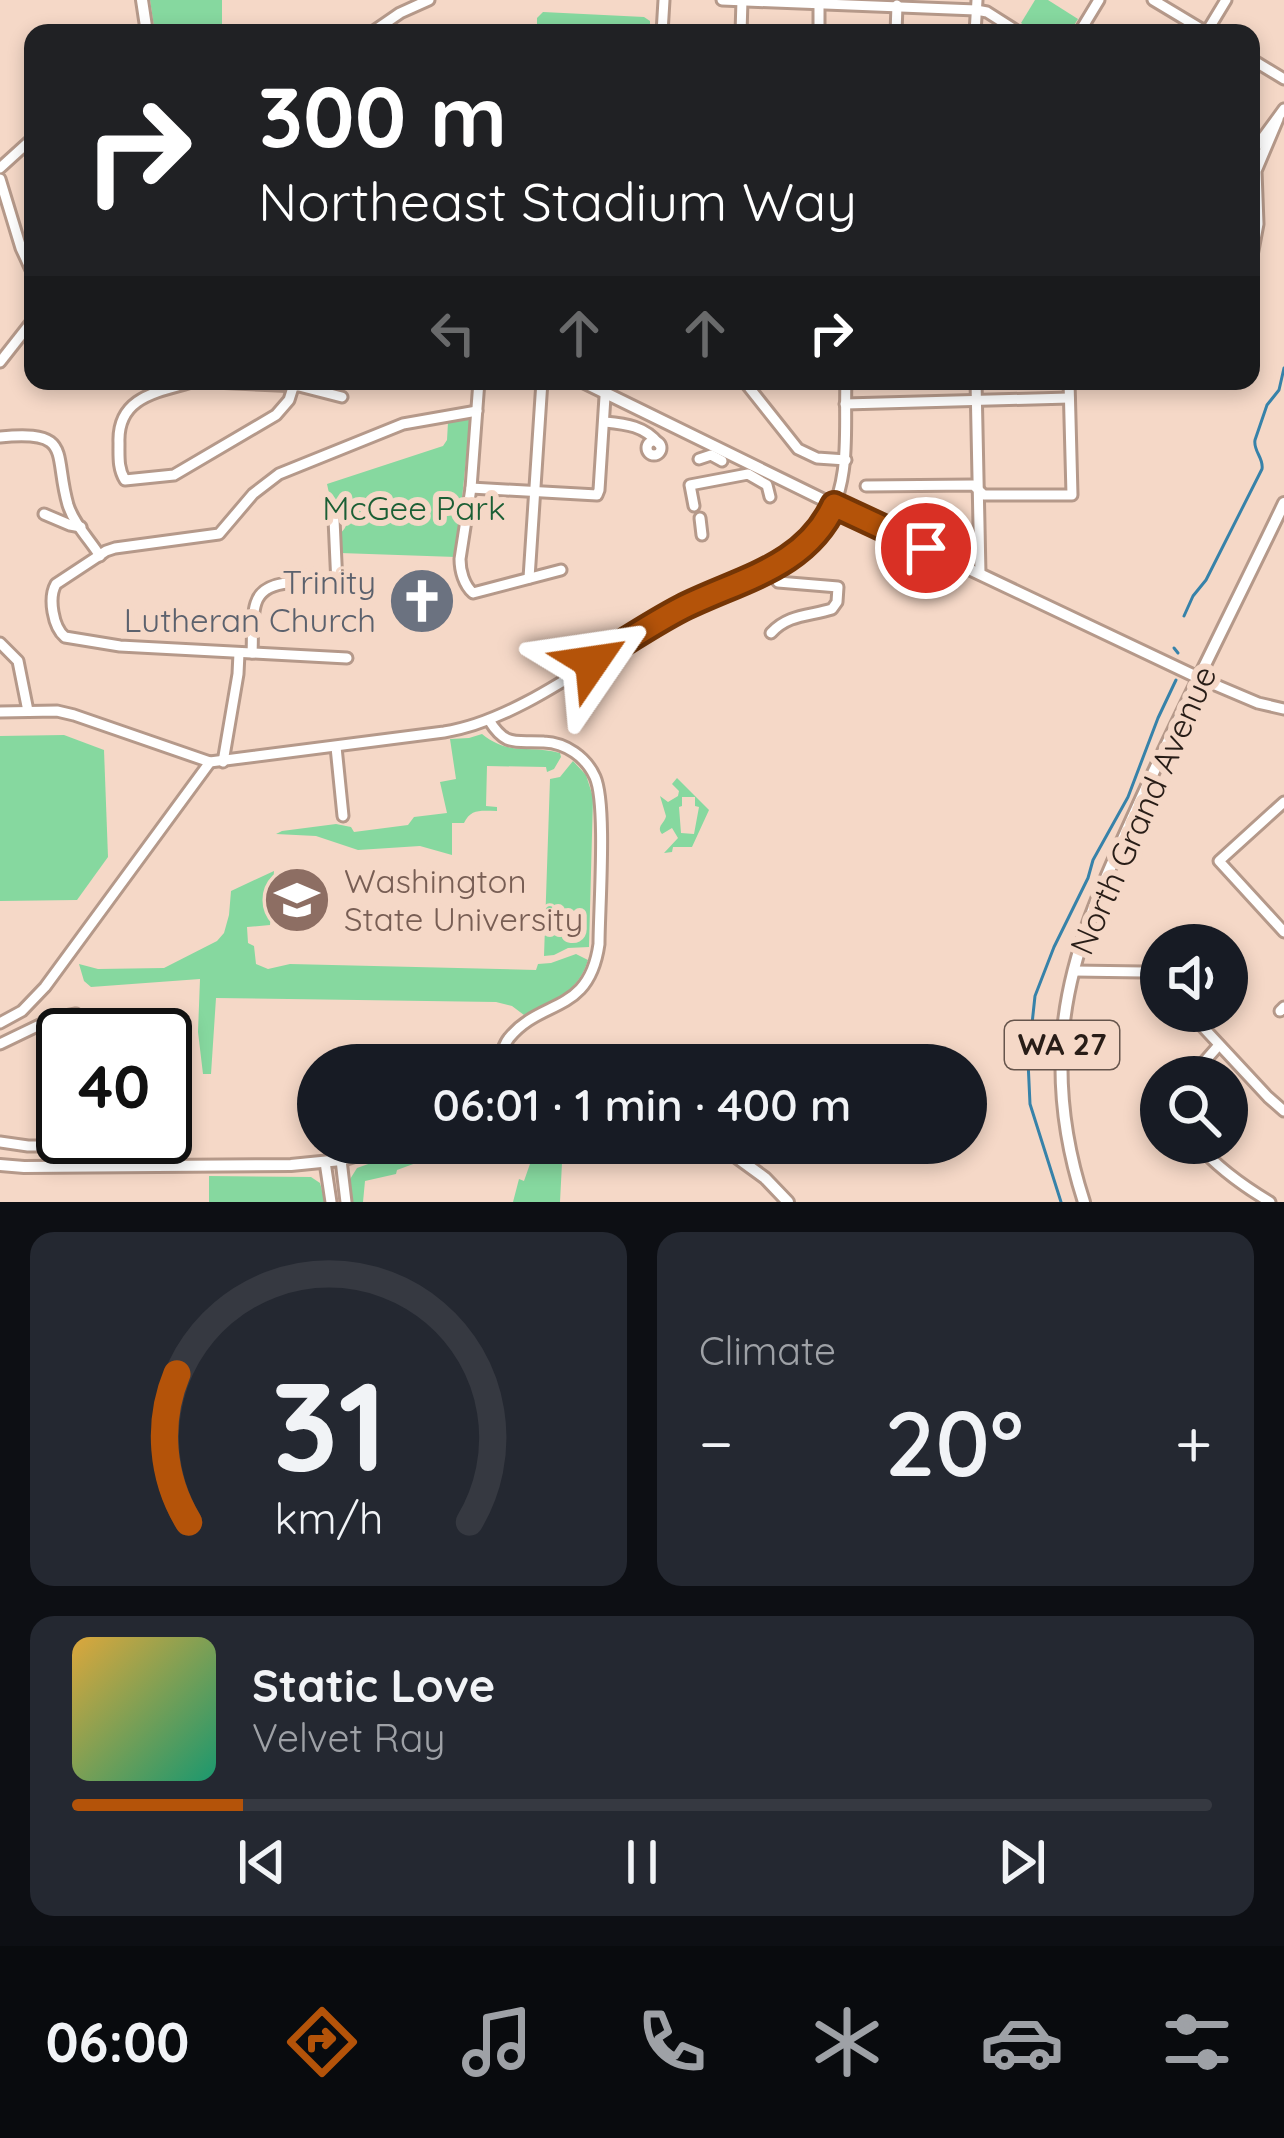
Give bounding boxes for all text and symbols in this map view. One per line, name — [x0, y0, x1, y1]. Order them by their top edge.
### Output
text: 300 m — [258, 63, 507, 168]
icon: right — [60, 72, 216, 228]
text: Northeast Stadium Way — [258, 167, 857, 235]
icon: left — [420, 300, 486, 366]
icon: ahead — [546, 300, 612, 366]
icon: ahead — [672, 300, 738, 366]
icon: right — [798, 300, 864, 366]
park label: McGee Park — [322, 487, 506, 528]
pin — [875, 497, 977, 599]
icon: arrive — [893, 515, 959, 581]
place label: Trinity Lutheran Church — [124, 561, 376, 640]
church icon: Trinity Lutheran Church — [387, 566, 457, 636]
position arrow — [529, 599, 655, 725]
street label: North Grand Avenue — [1060, 659, 1225, 961]
place label: Washington State University — [344, 860, 583, 939]
school or university icon: Washington State University — [262, 865, 332, 935]
map controls — [1140, 924, 1248, 1164]
button: sound — [1140, 924, 1248, 1032]
speed limit sign: 40 — [36, 1008, 192, 1164]
road number: WA 27 — [1005, 1021, 1119, 1069]
button: search — [1140, 1056, 1248, 1164]
text: 06:01 · 1 min · 400 m — [433, 1076, 851, 1132]
text: Climate — [699, 1326, 836, 1375]
text: 31 — [271, 1346, 386, 1502]
text: 20° — [885, 1386, 1024, 1499]
text: − — [699, 1401, 733, 1484]
text: + — [1175, 1401, 1212, 1484]
text: km/h — [274, 1491, 383, 1545]
text: Static Love — [252, 1657, 495, 1713]
text: Velvet Ray — [252, 1713, 445, 1762]
icon: previous — [229, 1829, 295, 1895]
icon: pause — [609, 1829, 675, 1895]
icon: next — [989, 1829, 1055, 1895]
icon: directions — [280, 2000, 364, 2084]
icon: music — [455, 2000, 539, 2084]
icon: phone — [630, 2000, 714, 2084]
icon: climate — [805, 2000, 889, 2084]
icon: car — [980, 2000, 1064, 2084]
icon: filters — [1155, 2000, 1239, 2084]
text: 06:00 — [45, 2008, 190, 2076]

